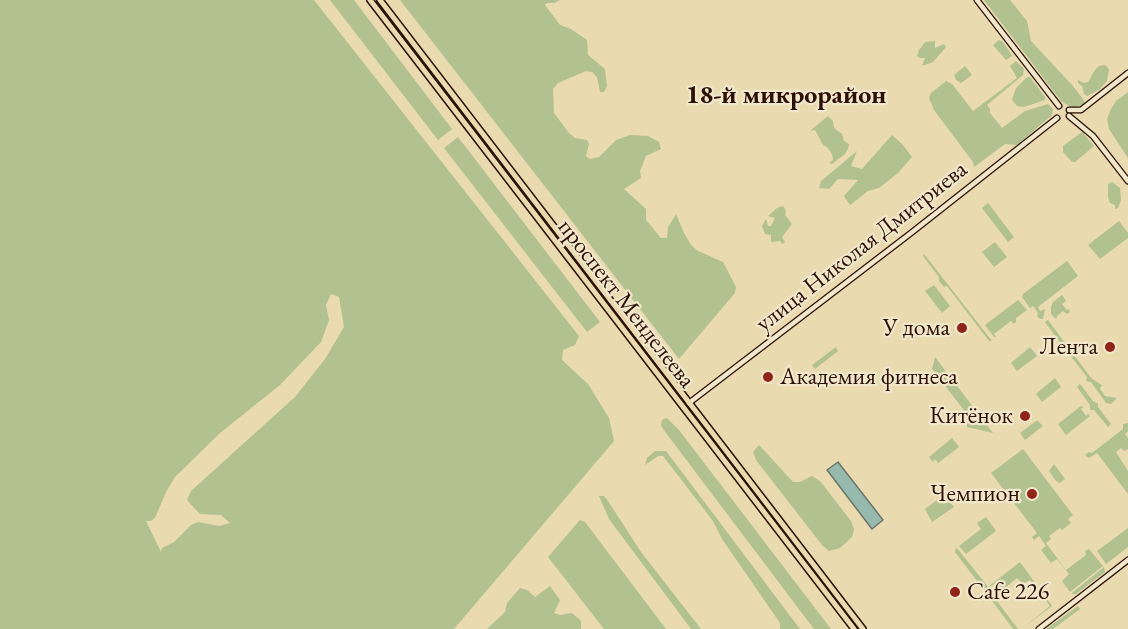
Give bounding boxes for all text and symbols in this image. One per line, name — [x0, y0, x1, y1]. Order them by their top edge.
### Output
district label: 18-й микрорайон — [686, 80, 886, 112]
street label: улица Николая Дмитриева — [750, 155, 974, 339]
street label: проспект Менделеева — [551, 214, 701, 394]
place label: У дома — [883, 314, 950, 342]
marker: У дома — [955, 321, 969, 335]
place label: Лента — [1040, 333, 1098, 361]
marker: Лента — [1103, 340, 1117, 354]
place label: Академия фитнеса — [780, 363, 958, 391]
marker: Академия фитнеса — [761, 370, 775, 384]
place label: Китёнок — [929, 402, 1013, 430]
marker: Китёнок — [1018, 409, 1032, 423]
place label: Чемпион — [930, 480, 1020, 508]
marker: Чемпион — [1025, 487, 1039, 501]
place label: Cafe 226 — [967, 578, 1049, 606]
marker: Cafe 226 — [948, 585, 962, 599]

